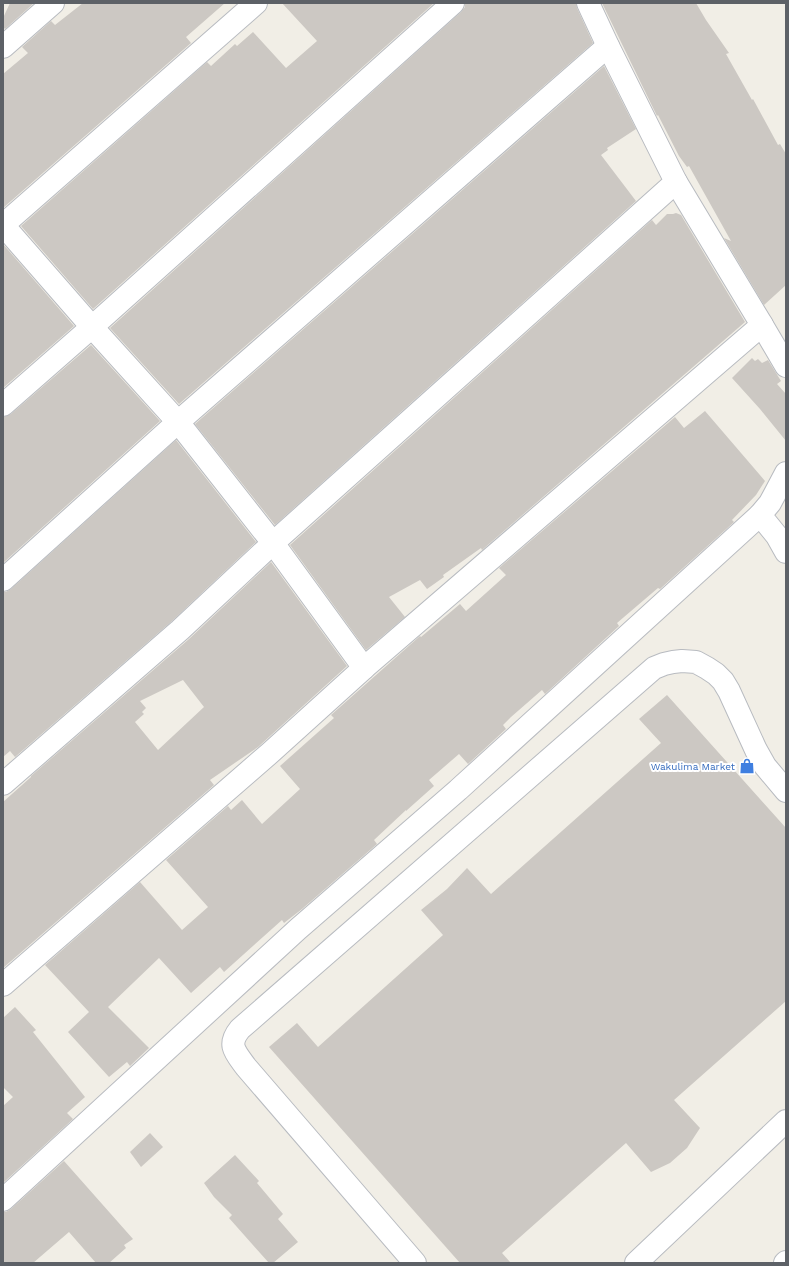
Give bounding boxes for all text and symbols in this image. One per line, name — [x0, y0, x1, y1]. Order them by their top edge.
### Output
shop icon: Wakulima Market — [738, 757, 756, 775]
place label: Wakulima Market — [651, 761, 736, 772]

